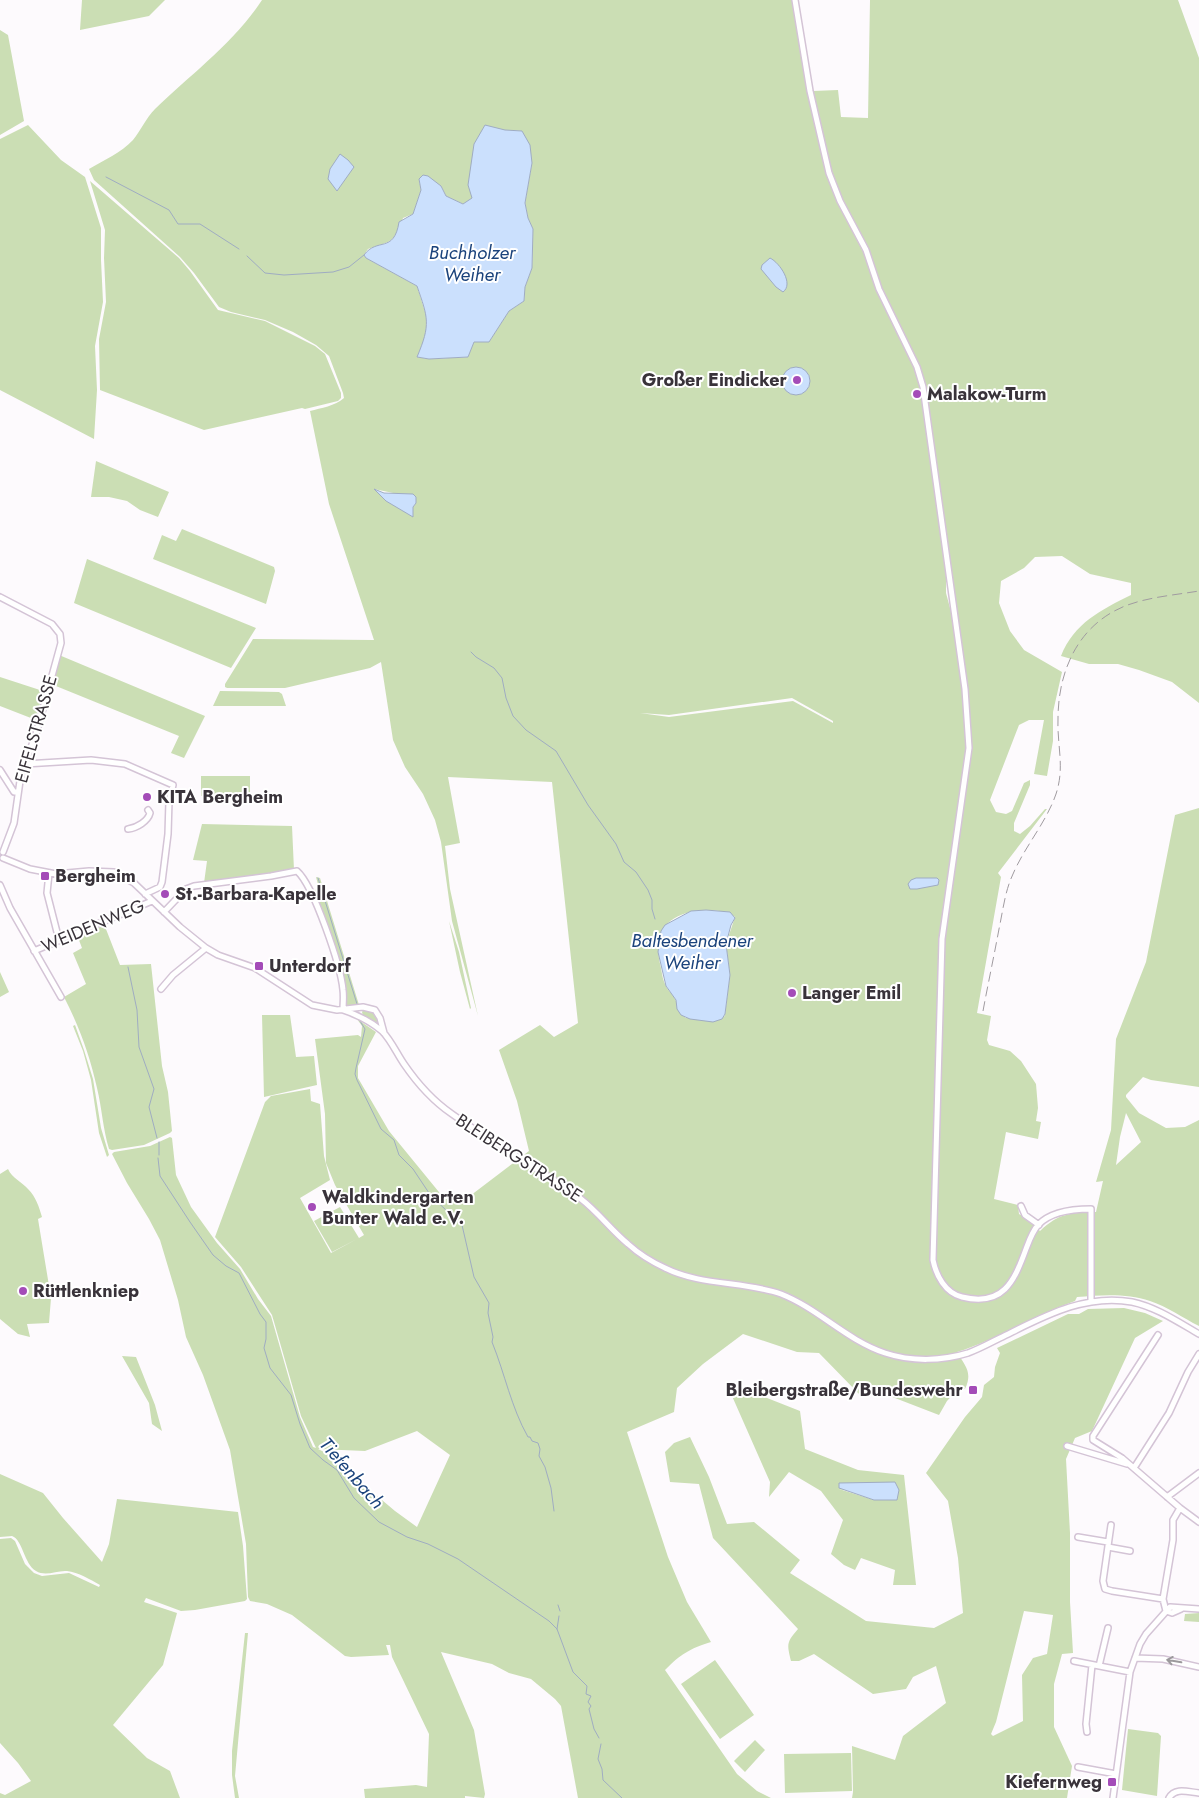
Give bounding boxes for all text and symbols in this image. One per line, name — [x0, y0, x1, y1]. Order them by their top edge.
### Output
water label: Buchholzer Weiher — [429, 239, 517, 288]
place label: Großer Eindicker — [642, 367, 788, 393]
marker: Großer Eindicker — [791, 374, 803, 386]
place label: Malakow-Turm — [927, 381, 1047, 407]
marker: Malakow-Turm — [911, 388, 923, 400]
street label: EIFELSTRASSE — [8, 672, 64, 786]
place label: KITA Bergheim — [157, 784, 283, 810]
marker: KITA Bergheim — [141, 791, 153, 803]
place label: Bergheim — [55, 863, 136, 889]
marker: Bergheim — [39, 870, 51, 882]
place label: St.-Barbara-Kapelle — [175, 881, 336, 907]
marker: St.-Barbara-Kapelle — [159, 888, 171, 900]
street label: WEIDENWEG — [37, 893, 149, 959]
water label: Baltesbendener Weiher — [631, 927, 754, 976]
place label: Unterdorf — [269, 953, 352, 979]
marker: Unterdorf — [253, 960, 265, 972]
place label: Langer Emil — [802, 980, 901, 1006]
marker: Langer Emil — [786, 987, 798, 999]
street label: BLEIBERGSTRASSE — [451, 1107, 587, 1209]
place label: Waldkindergarten Bunter Wald e.V. — [322, 1184, 474, 1231]
marker: Waldkindergarten Bunter Wald e.V. — [306, 1201, 318, 1213]
place label: Rüttlenkniep — [33, 1278, 139, 1304]
marker: Rüttlenkniep — [17, 1285, 29, 1297]
place label: Bleibergstraße/Bundeswehr — [726, 1377, 964, 1403]
marker: Bleibergstraße/Bundeswehr — [967, 1384, 979, 1396]
water label: Tiefenbach — [313, 1431, 391, 1515]
one-way arrow — [1166, 1655, 1182, 1665]
place label: Kiefernweg — [1005, 1769, 1102, 1795]
marker: Kiefernweg — [1106, 1776, 1118, 1788]

